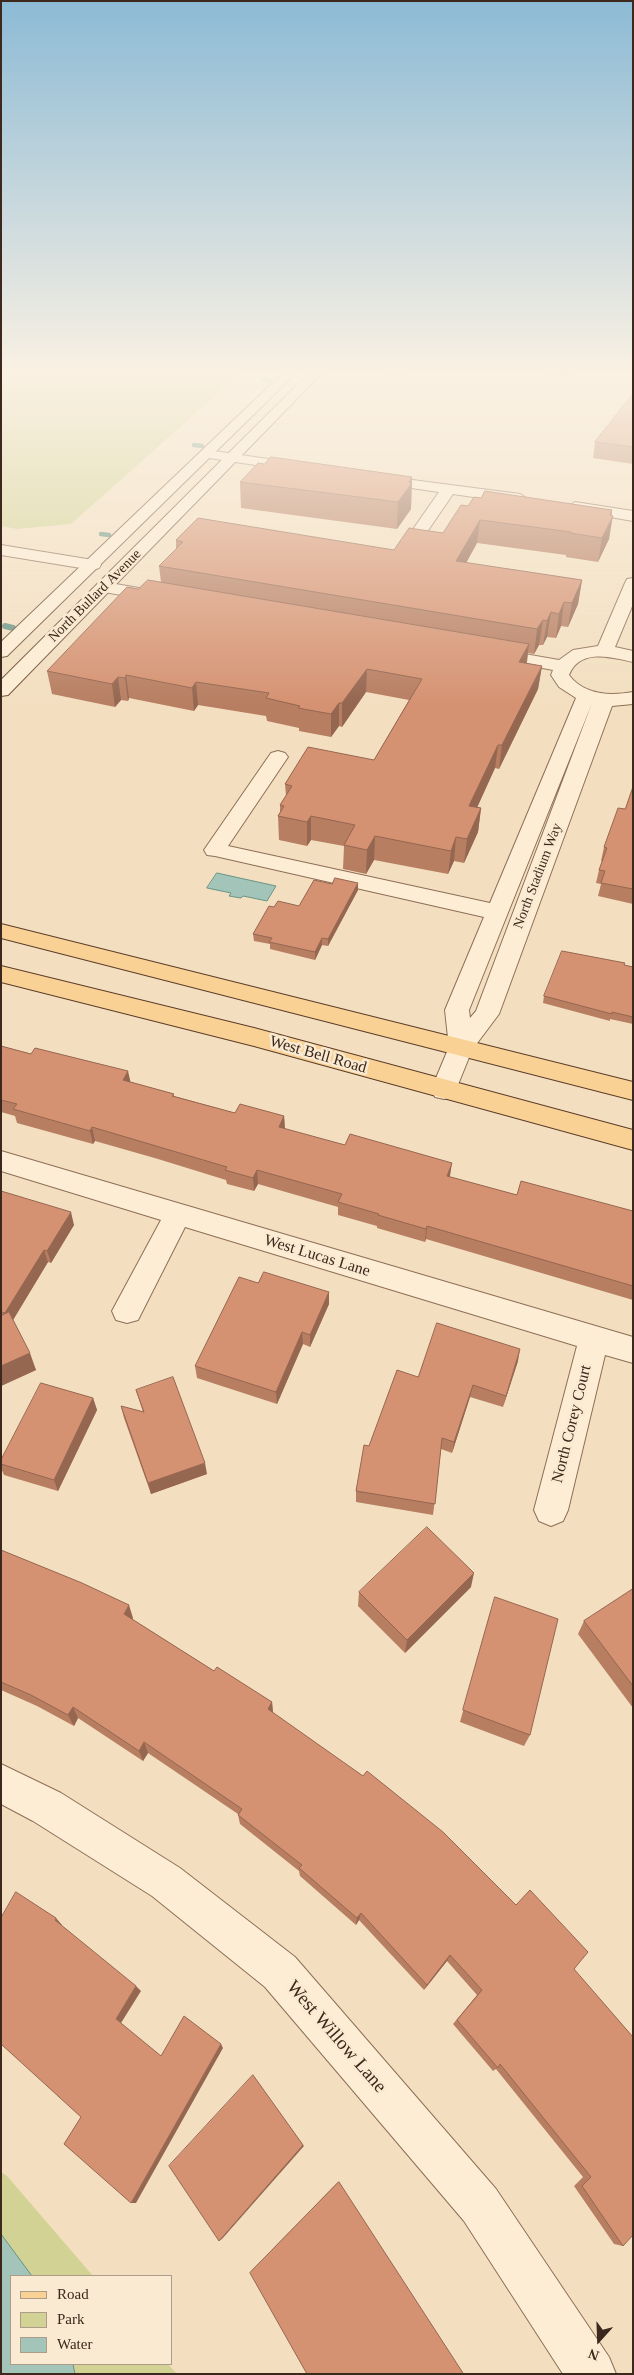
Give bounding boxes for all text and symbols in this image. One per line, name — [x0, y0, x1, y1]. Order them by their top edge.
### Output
street label: North Bullard Avenue — [45, 546, 145, 646]
street label: North Stadium Way — [510, 821, 566, 931]
street label: West Bell Road — [267, 1032, 369, 1078]
street label: West Lucas Lane — [262, 1231, 372, 1281]
street label: North Corey Court — [548, 1363, 596, 1485]
street label: West Willow Lane — [281, 1976, 391, 2098]
legend — [10, 2275, 172, 2365]
text: Road — [57, 2286, 89, 2302]
text: Park — [57, 2311, 85, 2327]
north arrow — [574, 2315, 624, 2365]
text: Water — [57, 2336, 92, 2352]
text: N — [586, 2346, 601, 2363]

